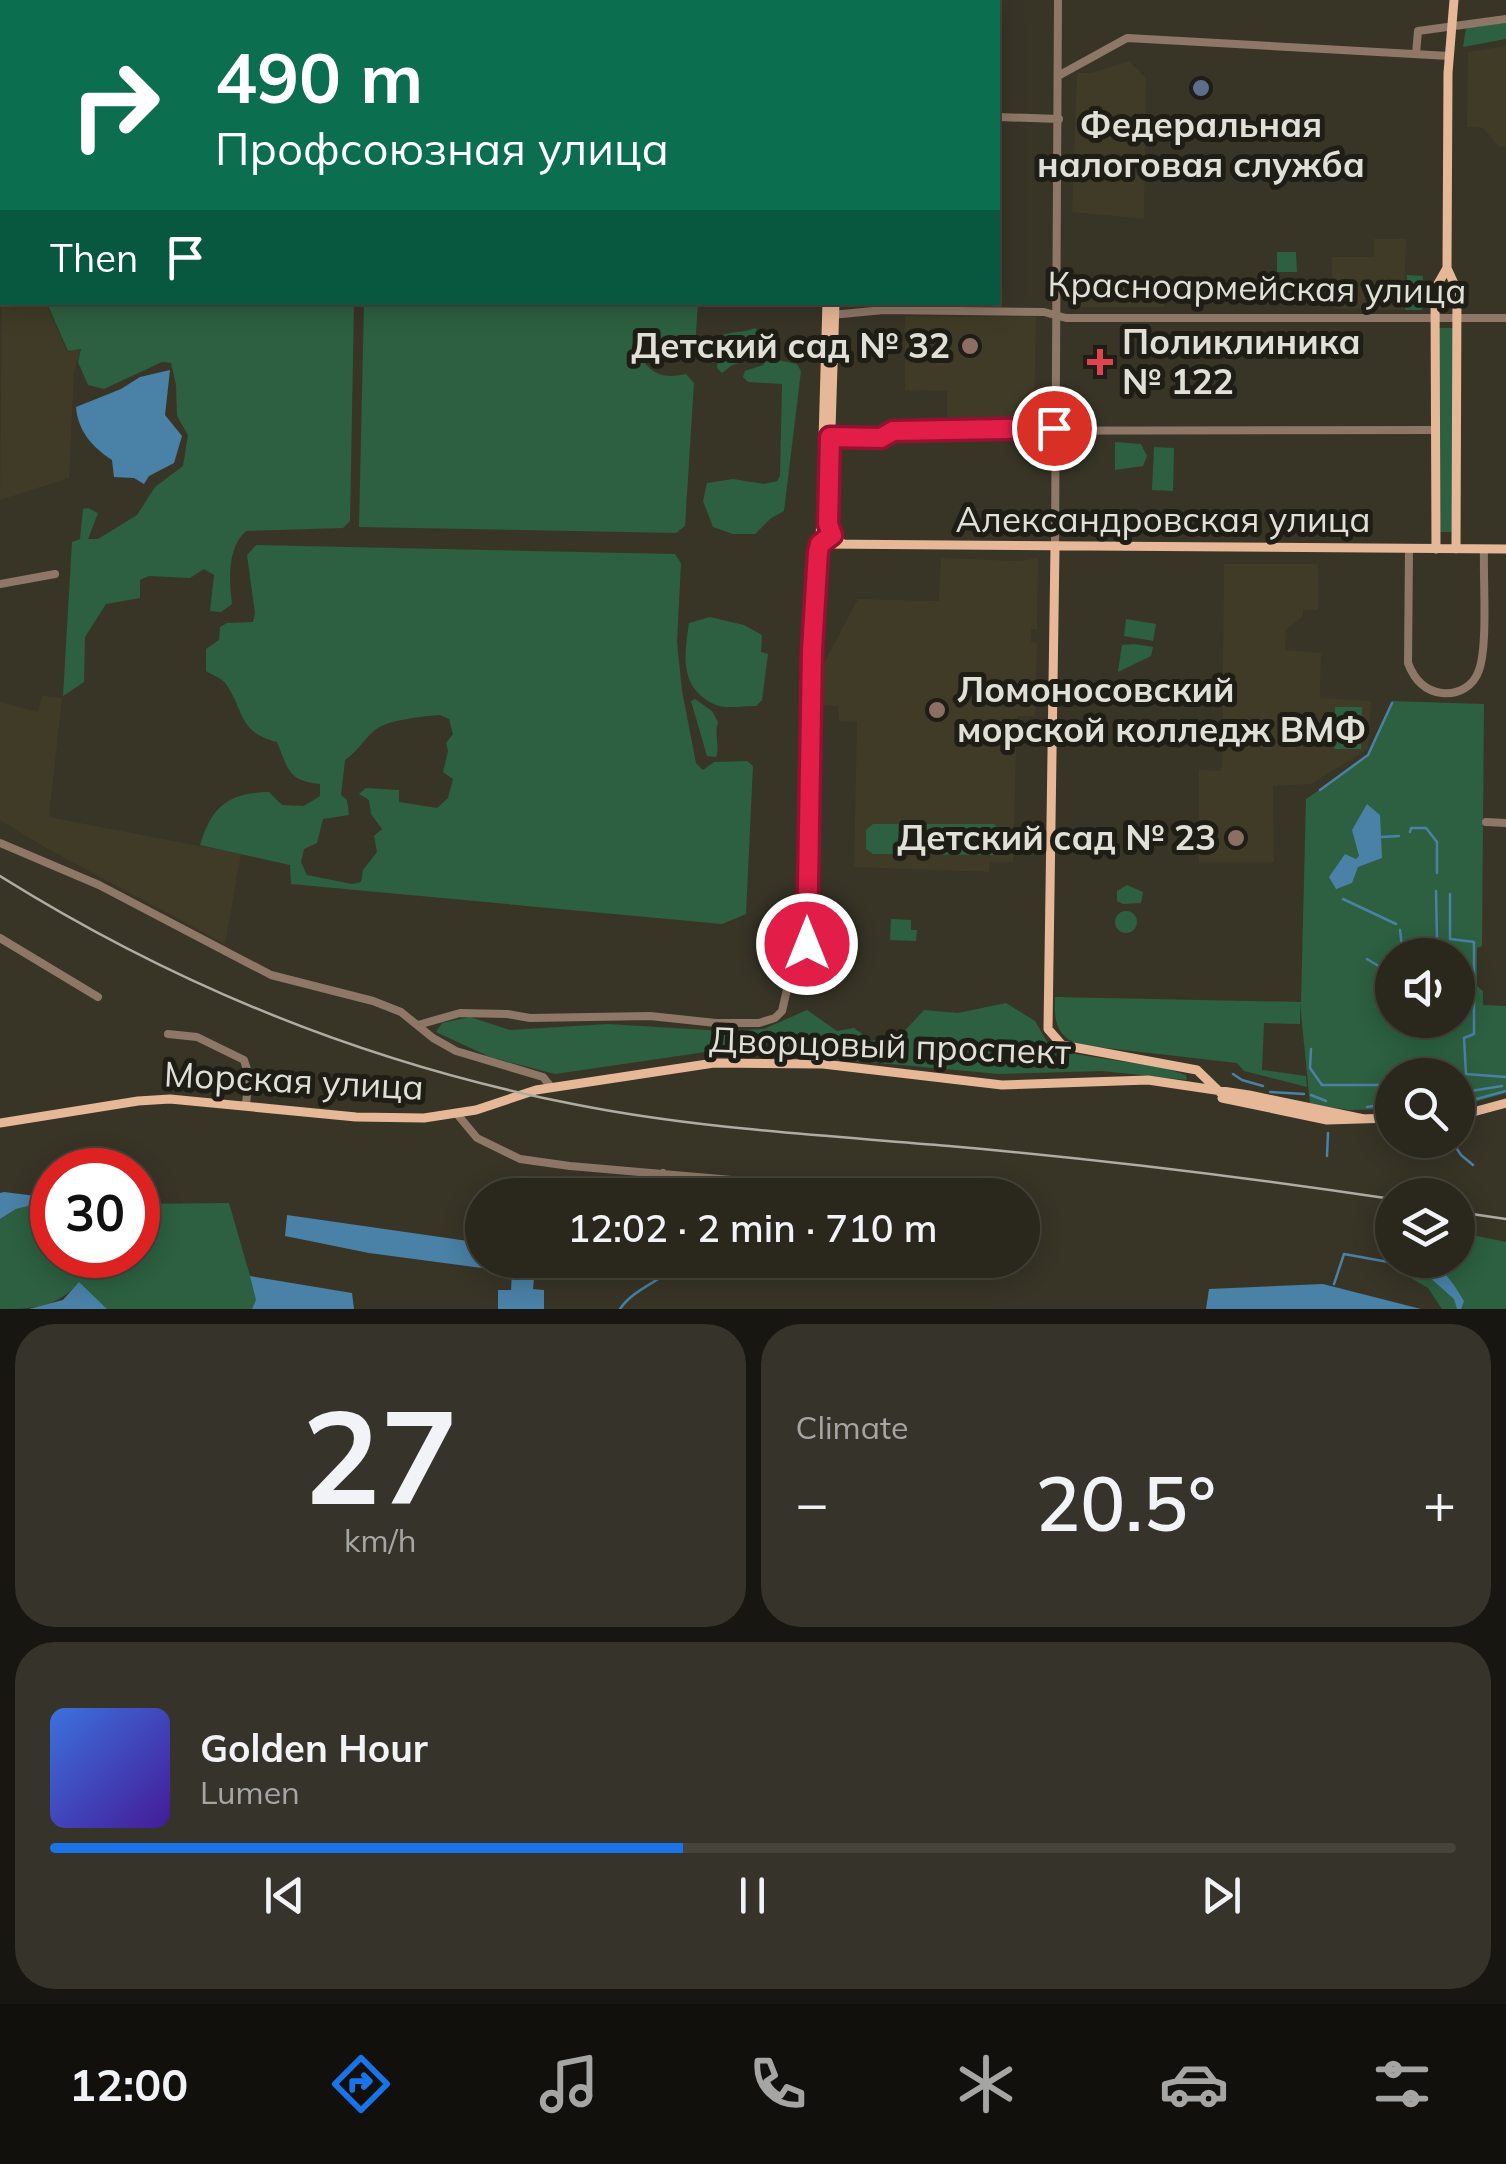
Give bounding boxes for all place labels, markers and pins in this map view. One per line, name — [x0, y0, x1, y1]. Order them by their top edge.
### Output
marker: Федеральная налоговая служба — [1190, 77, 1212, 99]
place label: Федеральная налоговая служба — [1037, 102, 1365, 186]
place label: Поликлиника № 122 — [1122, 319, 1361, 403]
place label: Детский сад № 32 — [631, 323, 950, 367]
marker: Детский сад № 32 — [959, 335, 981, 357]
marker: Поликлиника № 122 — [1087, 349, 1113, 375]
pin — [1012, 386, 1097, 471]
place label: Ломоносовский морской колледж ВМФ — [957, 667, 1366, 751]
marker: Ломоносовский морской колледж ВМФ — [926, 699, 948, 721]
place label: Детский сад № 23 — [897, 815, 1216, 859]
marker: Детский сад № 23 — [1225, 827, 1247, 849]

